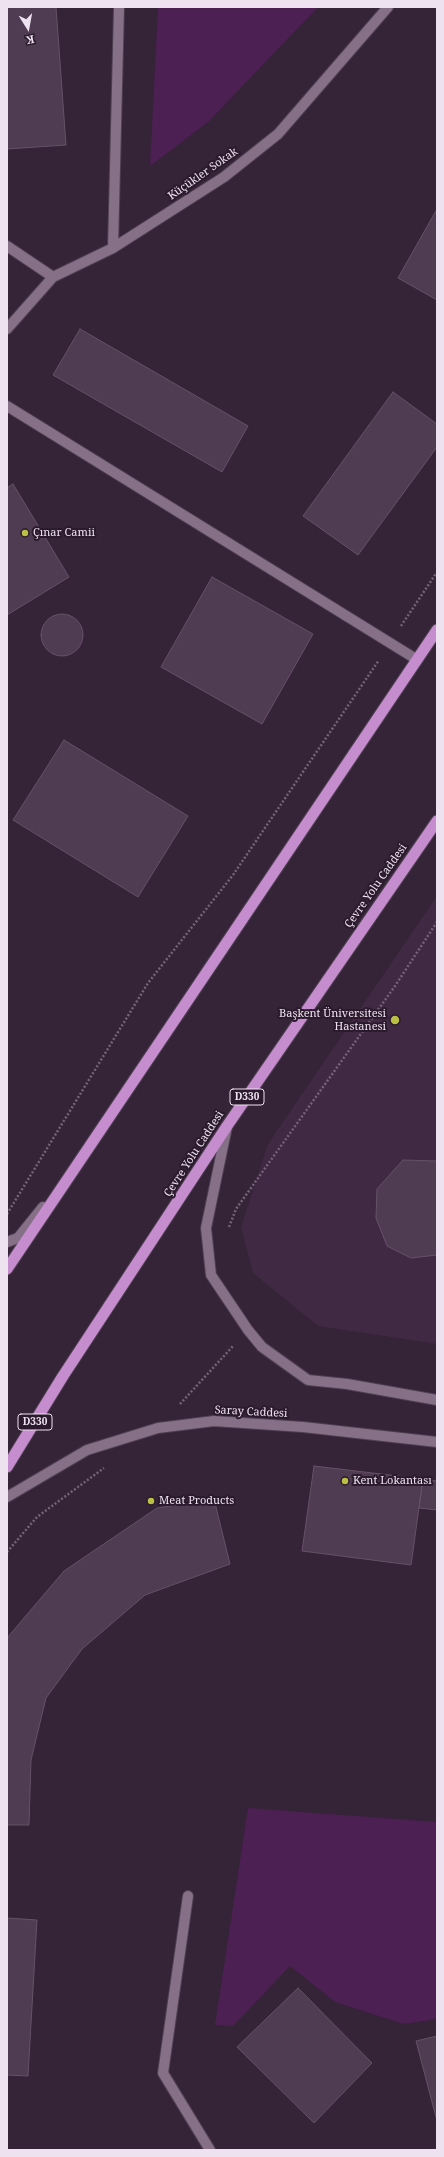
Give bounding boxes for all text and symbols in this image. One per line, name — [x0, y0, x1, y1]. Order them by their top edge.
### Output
north arrow — [8, 8, 48, 48]
text: K — [25, 32, 36, 48]
street label: Küçükler Sokak — [166, 145, 240, 203]
place label: Çınar Camii — [33, 526, 95, 540]
marker: Çınar Camii — [20, 528, 30, 538]
street label: Çevre Yolu Caddesi — [342, 841, 410, 931]
place label: Başkent Üniversitesi Hastanesi — [279, 1007, 386, 1033]
marker: Başkent Üniversitesi Hastanesi — [389, 1014, 401, 1026]
road number: D330 — [230, 1089, 264, 1105]
street label: Çevre Yolu Caddesi — [161, 1109, 227, 1199]
street label: Saray Caddesi — [214, 1403, 288, 1421]
road number: D330 — [18, 1414, 52, 1430]
place label: Kent Lokantası — [353, 1474, 432, 1488]
marker: Kent Lokantası — [340, 1476, 350, 1486]
place label: Meat Products — [159, 1494, 234, 1508]
marker: Meat Products — [146, 1496, 156, 1506]

